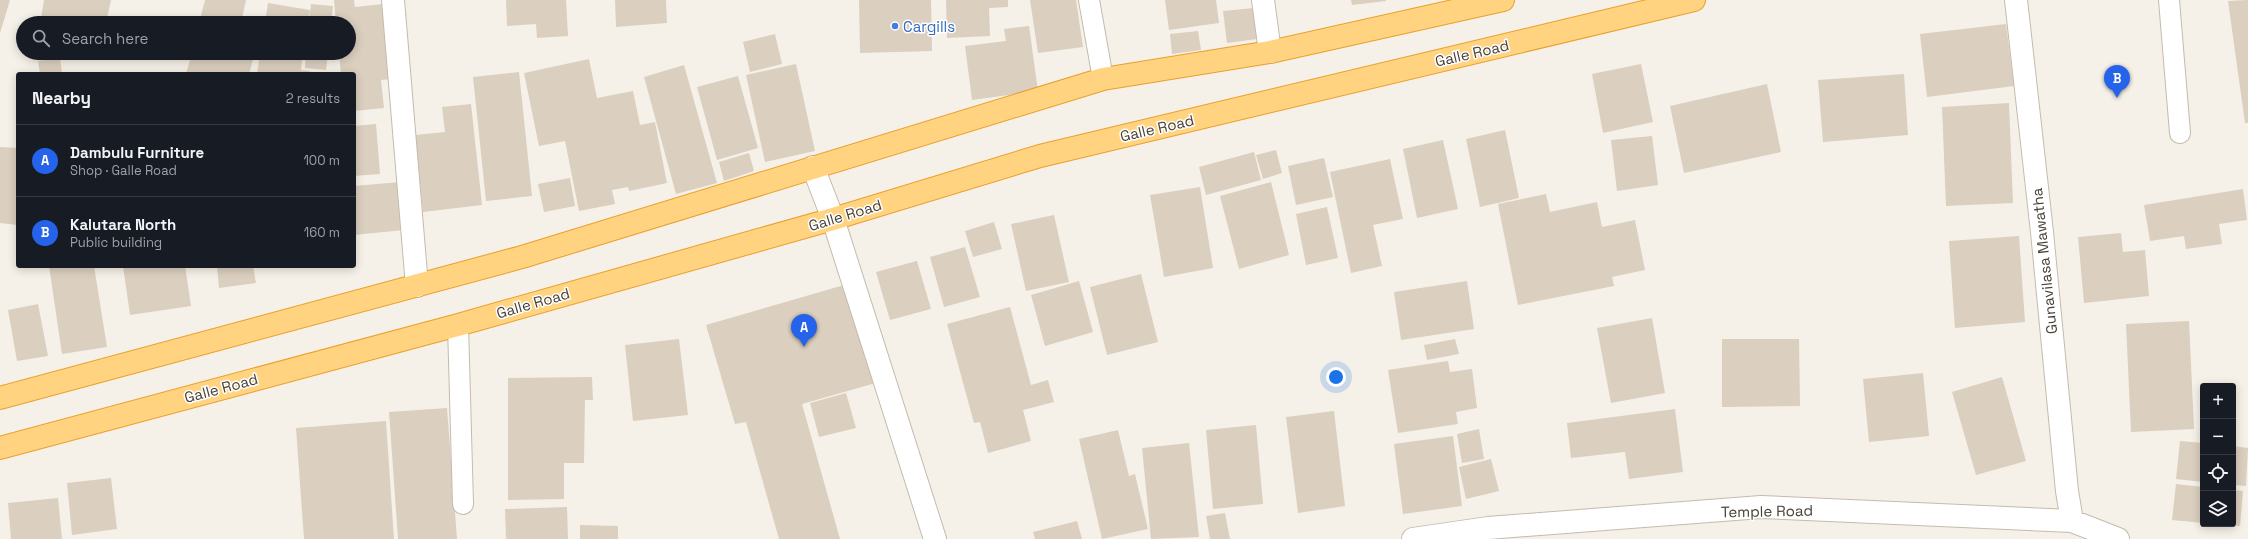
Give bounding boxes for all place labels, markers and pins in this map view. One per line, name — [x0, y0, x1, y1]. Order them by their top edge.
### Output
place label: Cargills — [903, 17, 955, 36]
marker: Cargills — [890, 21, 900, 31]
pin: B — [2104, 65, 2130, 98]
pin: A — [791, 314, 817, 347]

